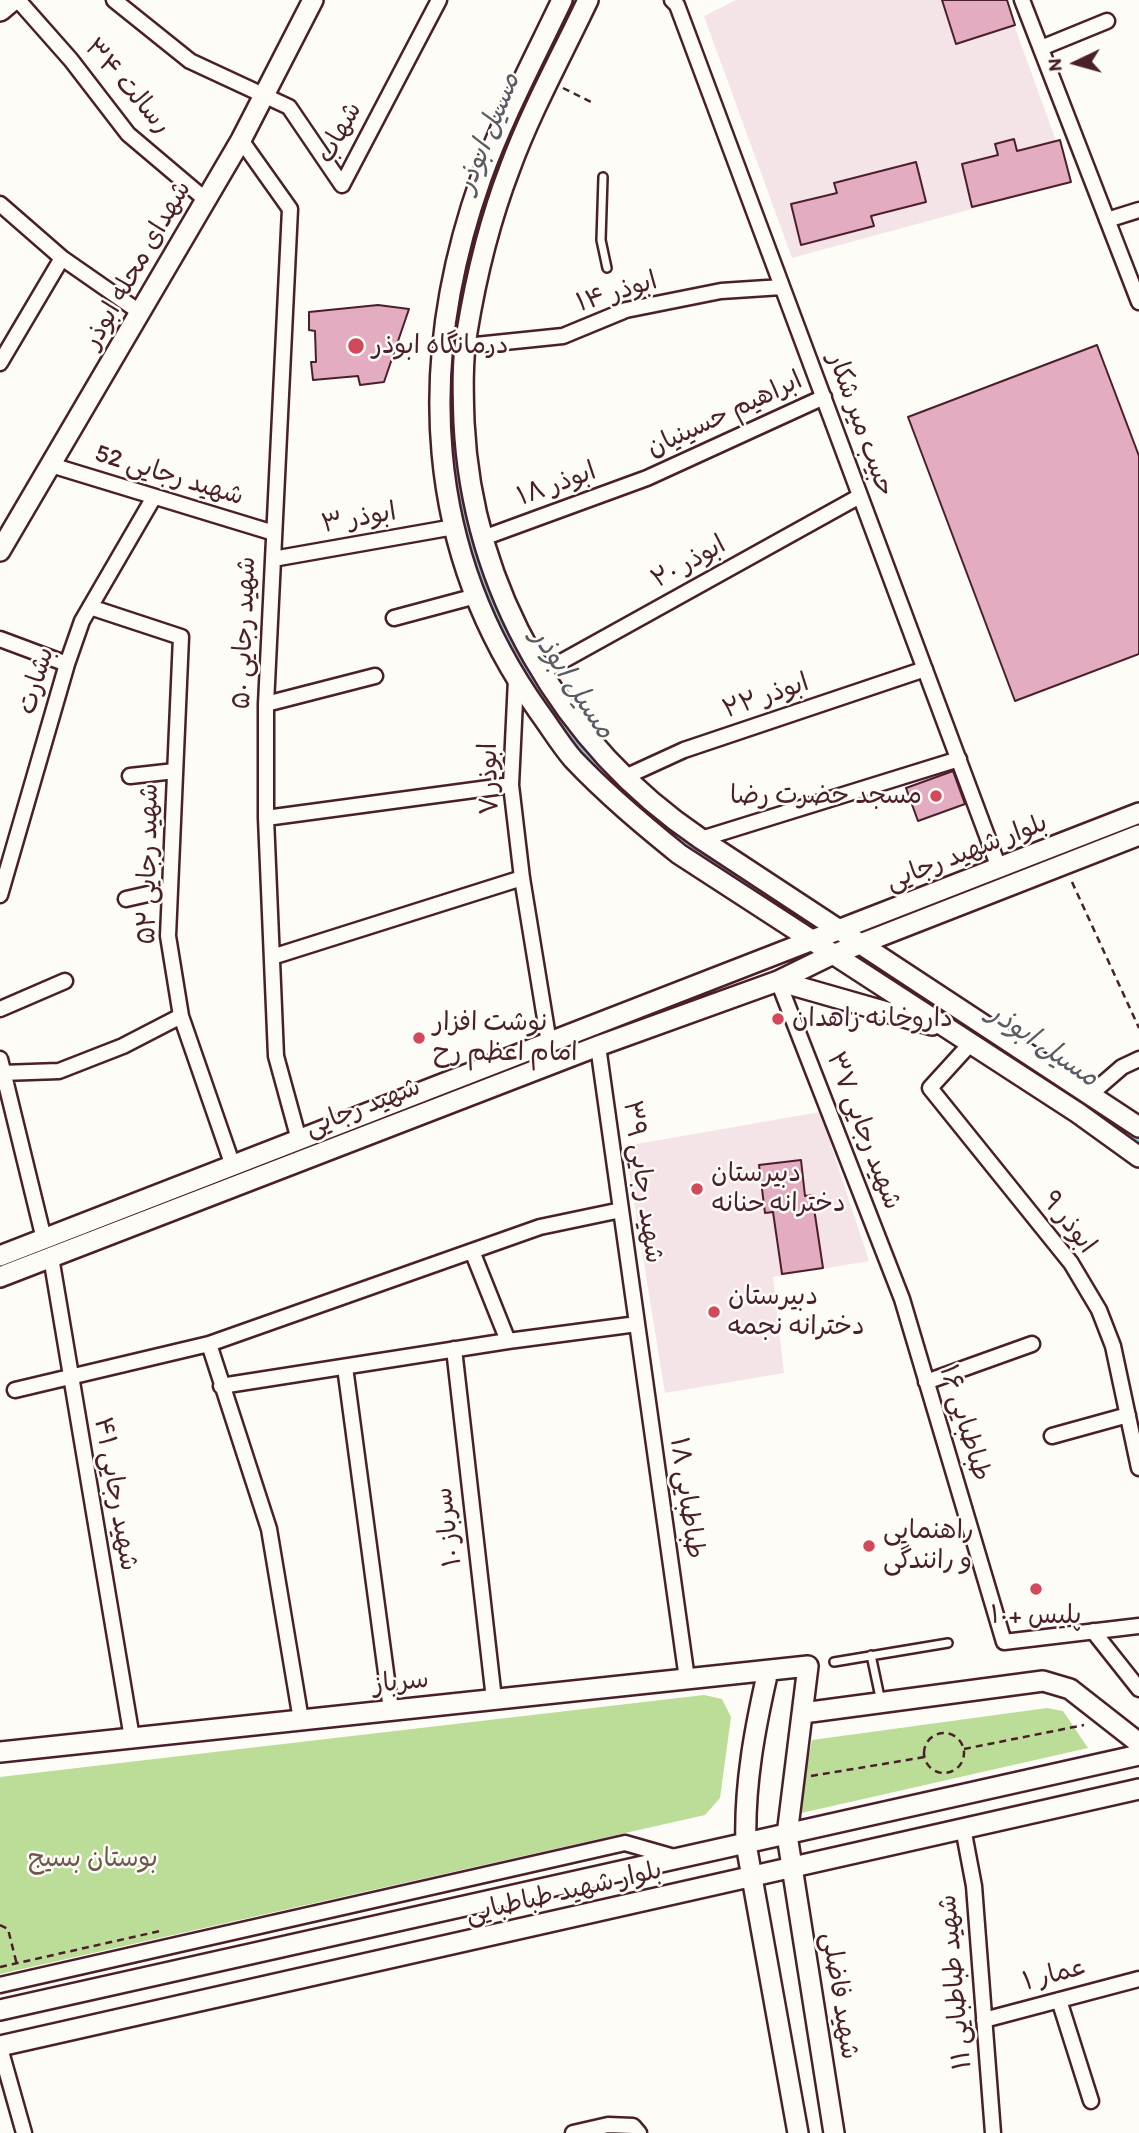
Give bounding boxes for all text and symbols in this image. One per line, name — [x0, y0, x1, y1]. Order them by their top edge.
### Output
north arrow — [1041, 28, 1111, 98]
street label: رسالت ۳۴ — [77, 33, 177, 141]
text: N — [1043, 57, 1067, 72]
water label: مسیل ابوذر — [450, 68, 528, 198]
street label: شهاب — [311, 97, 369, 169]
street label: شهدای محله ابوذر — [77, 175, 199, 355]
street label: ابوذر ۱۴ — [573, 266, 661, 320]
place label: درمانگاه ابوذر — [372, 330, 508, 362]
marker: درمانگاه ابوذر — [346, 336, 366, 356]
street label: حبیب میر شکار — [820, 349, 900, 501]
street label: ابراهیم حسینیان — [642, 365, 808, 465]
street label: شهید رجایی 52 — [91, 439, 247, 513]
street label: ابوذر ۱۸ — [513, 456, 601, 514]
street label: ابوذر ۳ — [319, 497, 399, 541]
street label: ابوذر ۲۰ — [646, 530, 732, 596]
street label: شهید رجایی ۵۰ — [227, 556, 263, 710]
water label: مسیل ابوذر — [523, 622, 621, 746]
street label: بشارت — [12, 644, 62, 718]
street label: ابوذر ۲۲ — [719, 668, 813, 726]
street label: ابوذر ۷ — [474, 743, 506, 815]
place label: مسجد حضرت رضا — [730, 780, 922, 812]
street label: شهید رجایی ۵۲ — [132, 783, 166, 945]
marker: مسجد حضرت رضا — [928, 788, 944, 804]
street label: بلوار شهید رجایی — [882, 808, 1052, 898]
water label: مسیل ابوذر — [981, 997, 1105, 1095]
place label: داروخانه زاهدان — [792, 1003, 953, 1035]
place label: نوشت افزار امام اعظم رح — [433, 1007, 578, 1068]
marker: داروخانه زاهدان — [770, 1011, 786, 1027]
marker: نوشت افزار امام اعظم رح — [411, 1030, 427, 1046]
street label: شهید رجایی ۳۷ — [819, 1048, 907, 1214]
street label: شهید رجایی — [301, 1072, 425, 1144]
street label: شهید رجایی ۳۹ — [615, 1098, 669, 1266]
place label: دبیرستان دخترانه حنانه — [711, 1158, 846, 1220]
marker: دبیرستان دخترانه حنانه — [689, 1181, 705, 1197]
street label: ابوذر ۹ — [1034, 1186, 1102, 1260]
place label: دبیرستان دخترانه نجمه — [728, 1281, 865, 1342]
marker: دبیرستان دخترانه نجمه — [706, 1304, 722, 1320]
street label: طباطبایی ۱۶ — [932, 1361, 996, 1485]
street label: شهید رجایی ۴۱ — [86, 1415, 144, 1573]
street label: طباطبایی ۱۸ — [662, 1435, 710, 1561]
street label: سرباز ۱۰ — [429, 1485, 469, 1569]
place label: راهنمایی و رانندگی — [883, 1515, 974, 1576]
marker: راهنمایی و رانندگی — [861, 1538, 877, 1554]
marker: پلیس +۱۰ — [1028, 1581, 1044, 1597]
place label: پلیس +۱۰ — [990, 1600, 1082, 1632]
street label: سرباز — [371, 1665, 431, 1701]
park label: بوستان بسیج — [28, 1843, 158, 1875]
street label: بلوار شهید طباطبایی — [463, 1855, 665, 1931]
street label: شهید طباطبایی ۱۱ — [933, 1893, 979, 2071]
street label: شهید فاضلی — [814, 1930, 864, 2062]
street label: عمار ۱ — [1020, 1952, 1090, 1998]

